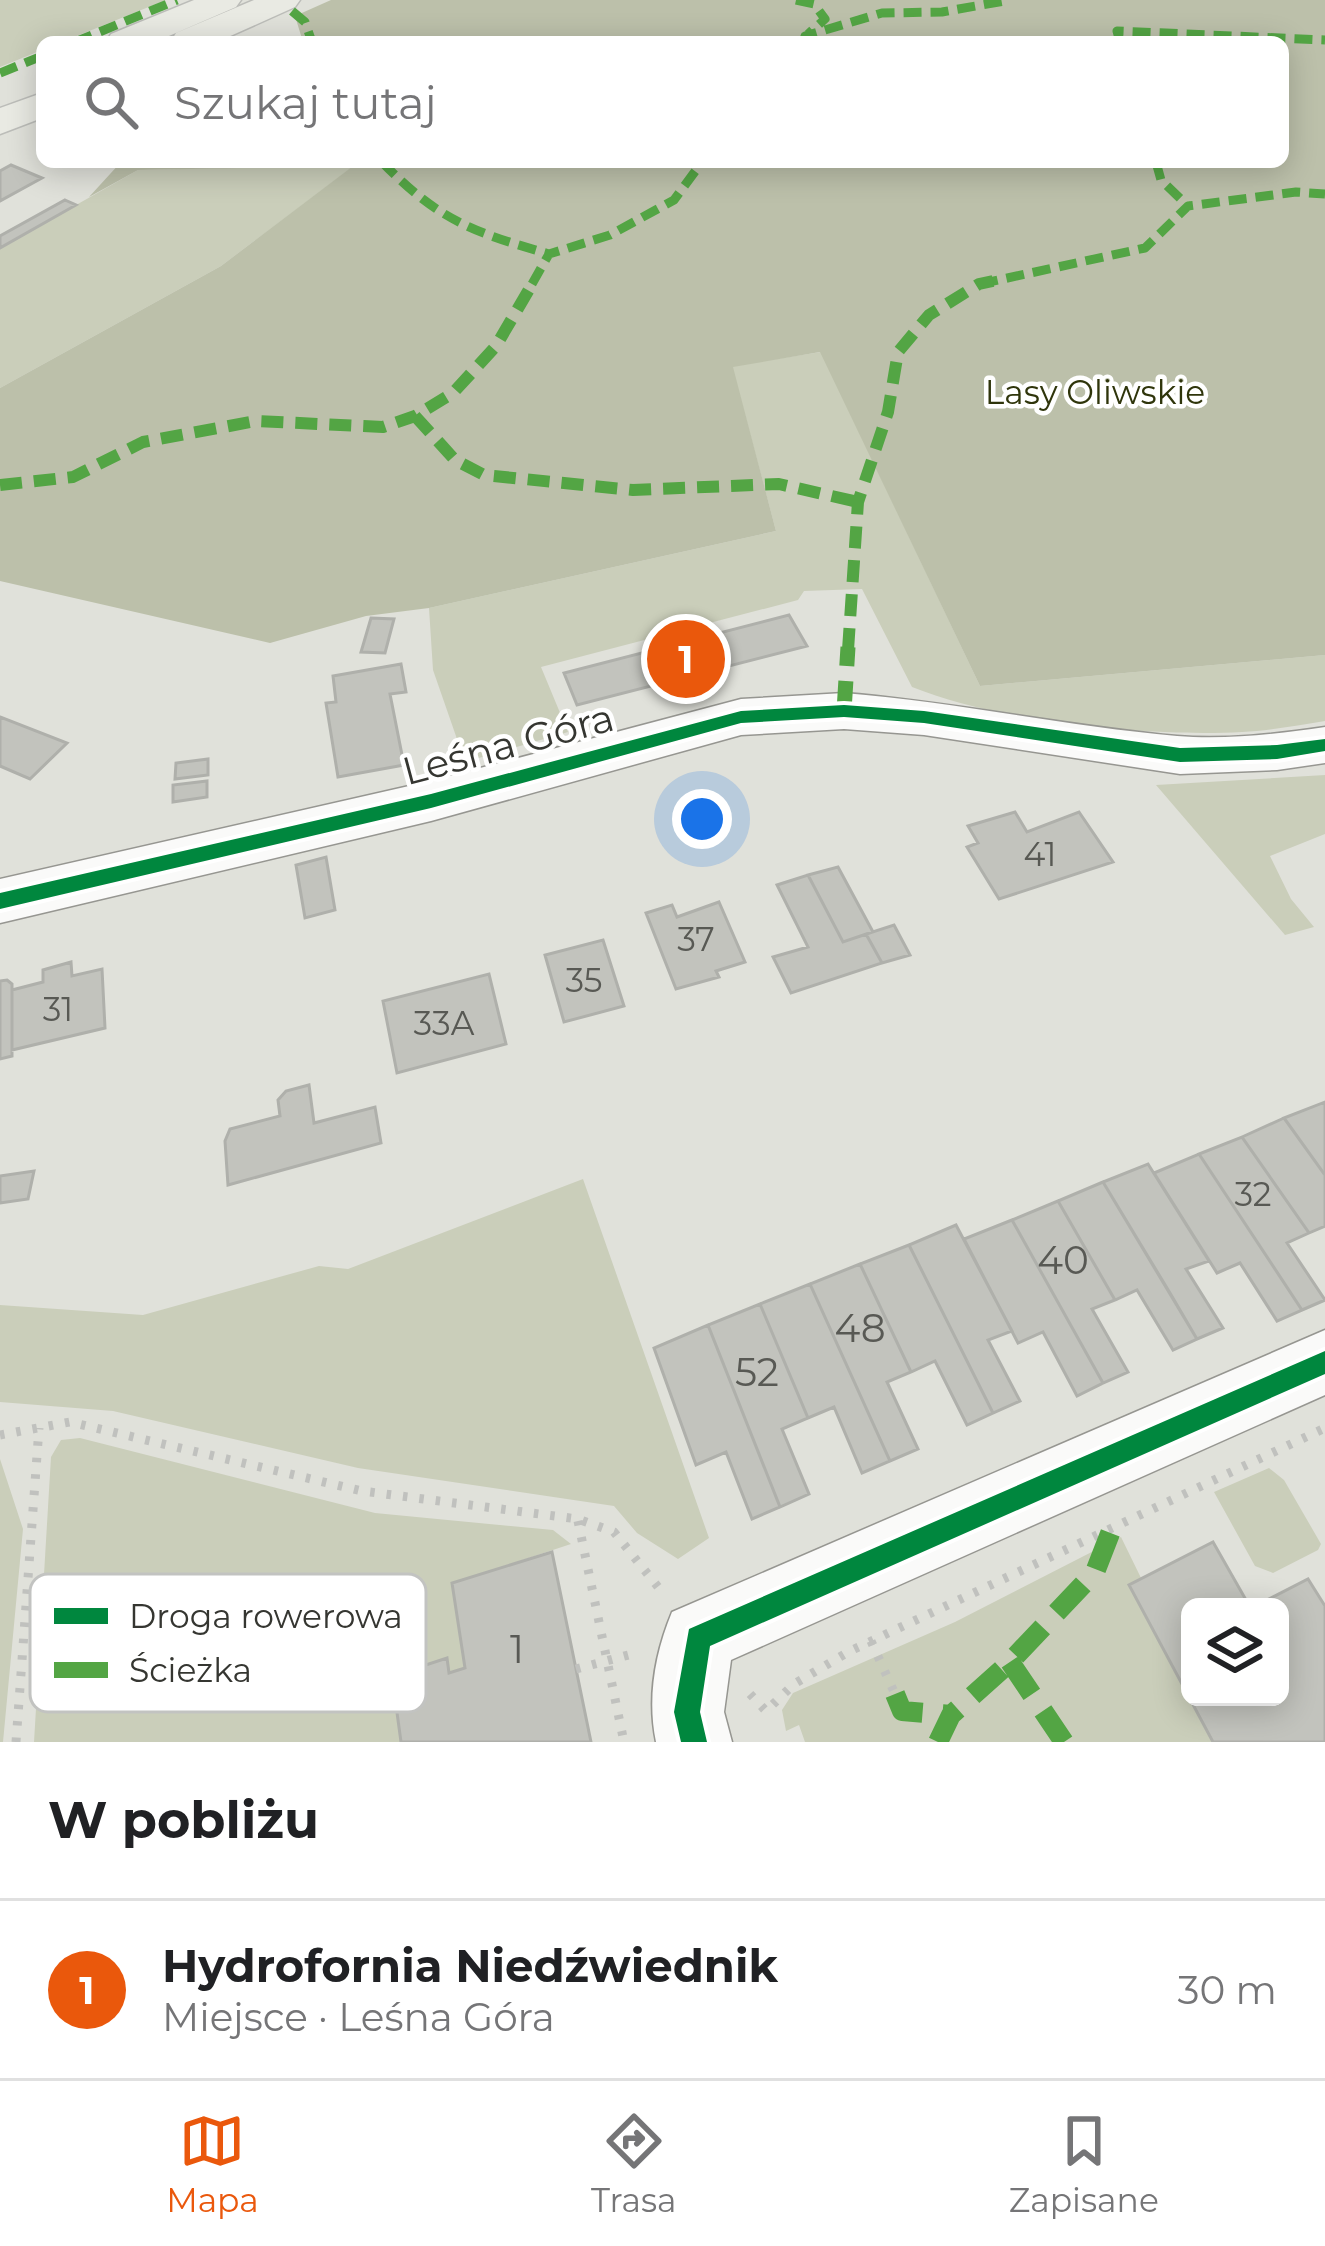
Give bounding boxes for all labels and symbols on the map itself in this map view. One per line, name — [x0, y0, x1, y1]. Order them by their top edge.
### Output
park label: Lasy Oliwskie — [985, 372, 1205, 412]
pin: 1 — [647, 614, 725, 704]
street label: Leśna Góra — [397, 693, 619, 795]
your location — [672, 789, 732, 849]
house number: 41 — [1024, 834, 1056, 874]
house number: 37 — [677, 919, 715, 959]
house number: 35 — [566, 960, 602, 1000]
house number: 31 — [43, 989, 73, 1029]
house number: 33A — [414, 1003, 475, 1043]
house number: 32 — [1234, 1174, 1272, 1214]
house number: 40 — [1037, 1236, 1089, 1284]
house number: 48 — [834, 1304, 886, 1352]
house number: 52 — [735, 1348, 779, 1396]
legend — [30, 1574, 426, 1712]
text: Droga rowerowa — [129, 1596, 403, 1636]
house number: 1 — [510, 1625, 524, 1673]
text: Ścieżka — [129, 1650, 252, 1690]

